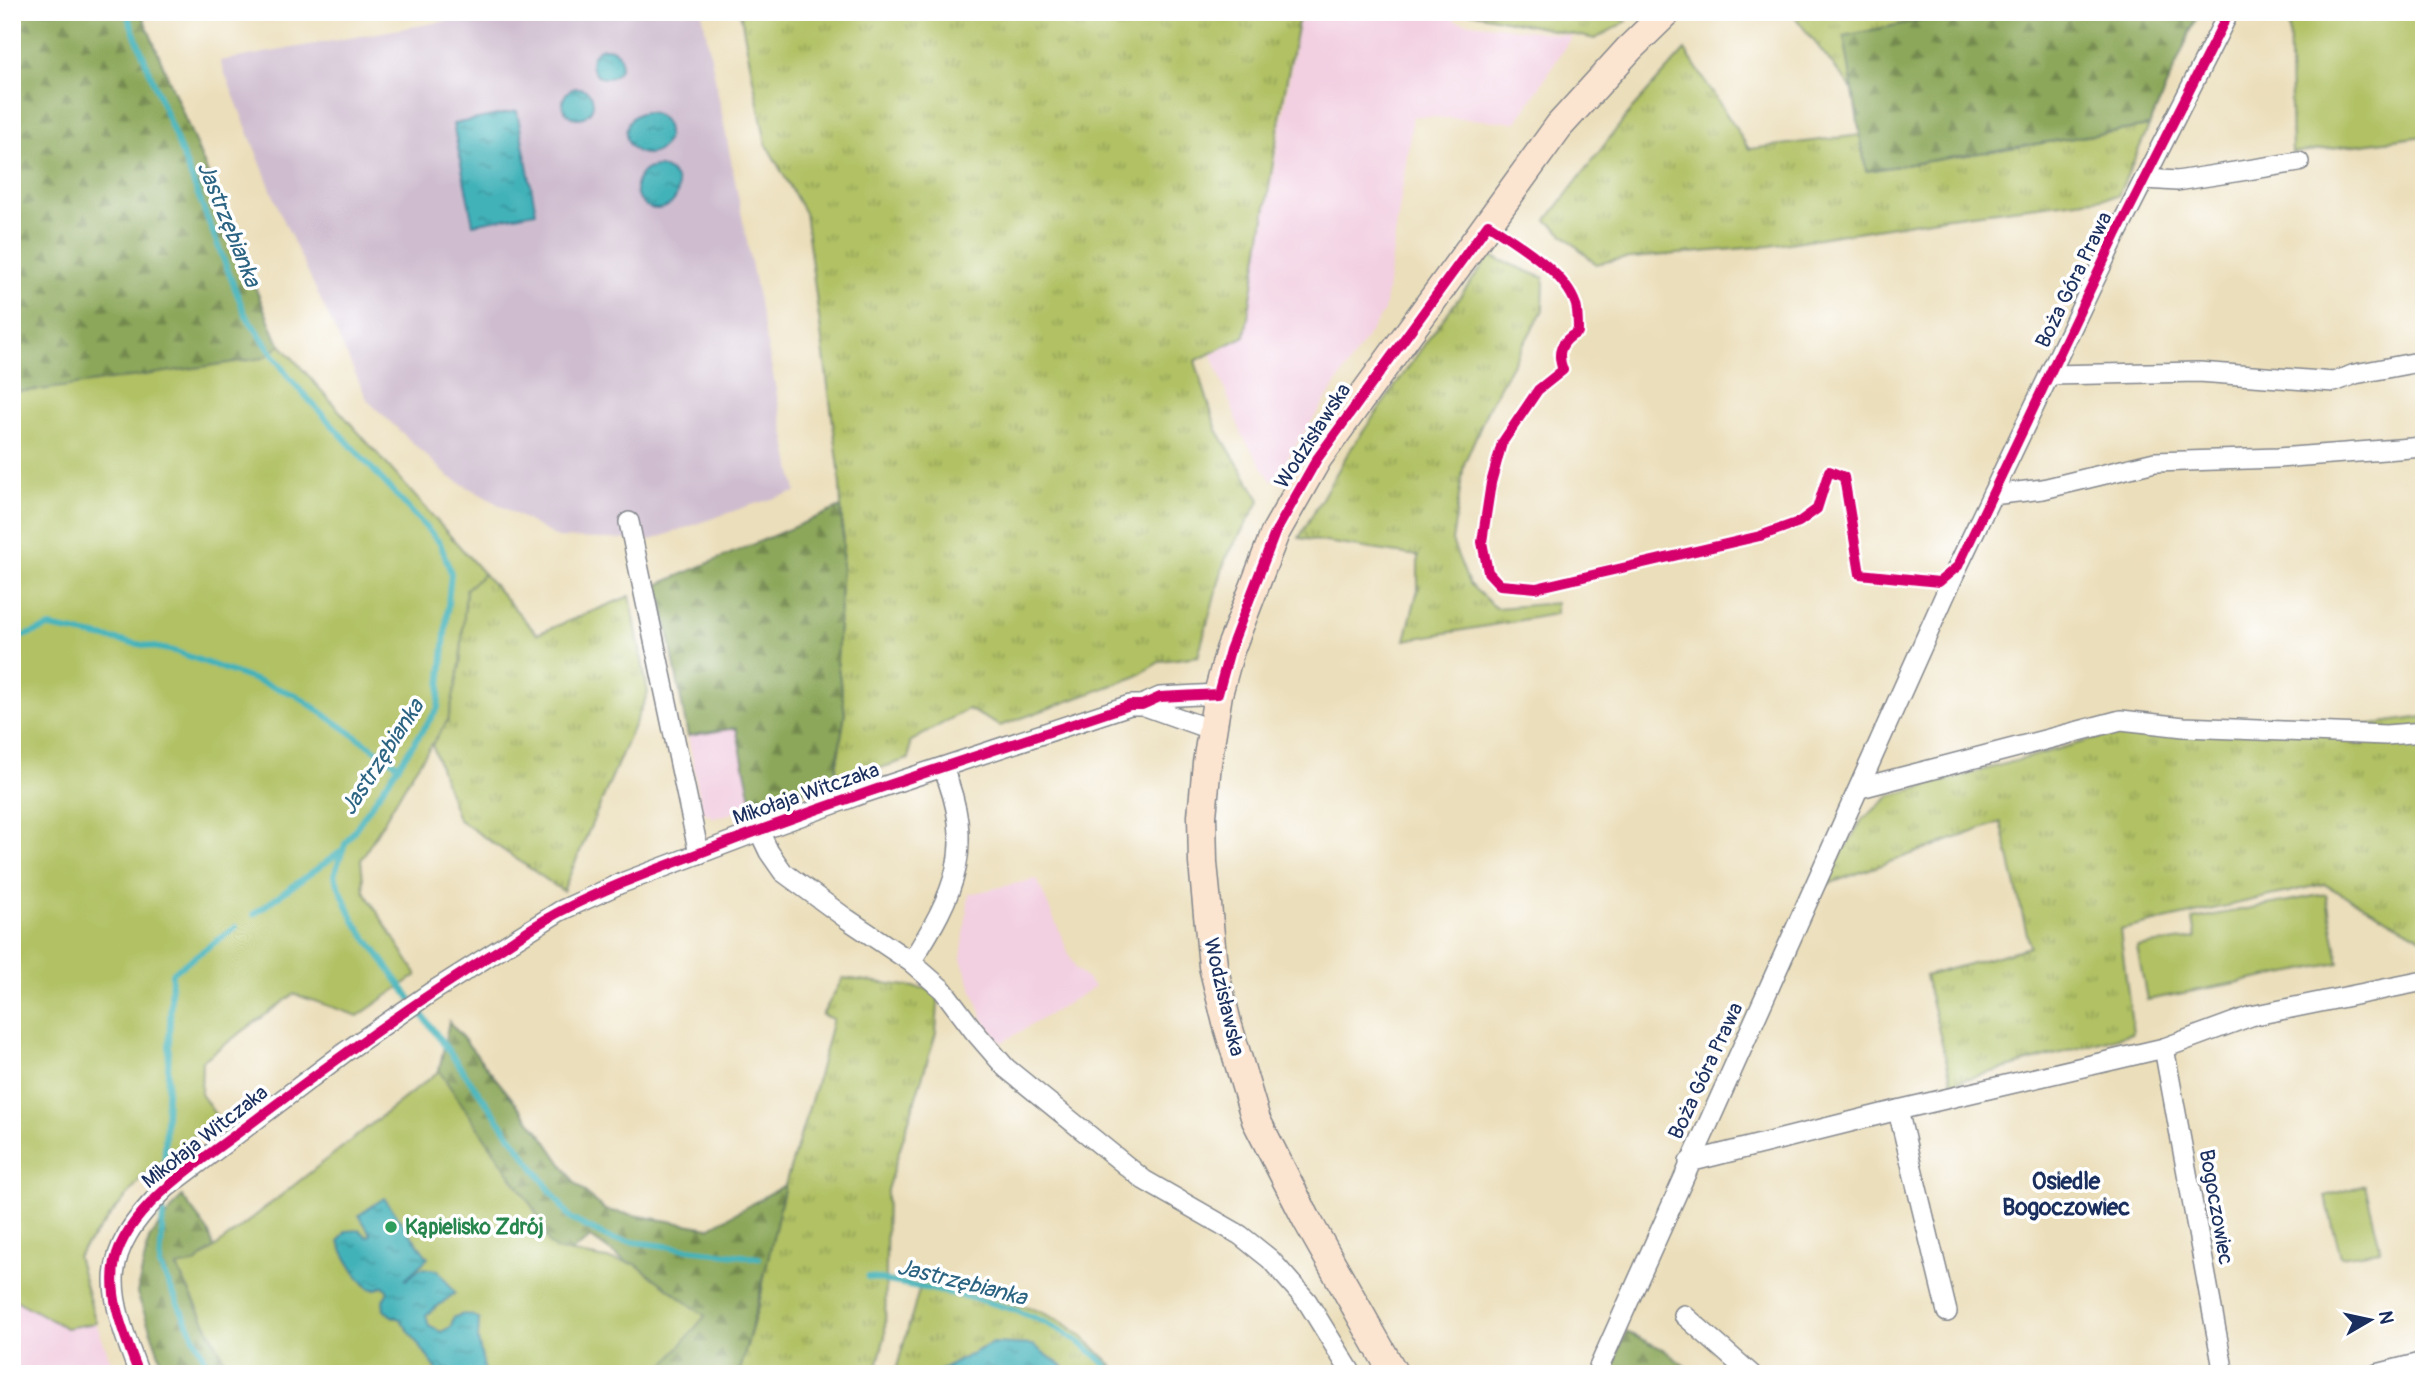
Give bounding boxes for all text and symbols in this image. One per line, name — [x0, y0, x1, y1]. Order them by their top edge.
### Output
water label: Jastrzębianka — [191, 157, 268, 292]
street label: Boża Góra Prawa — [2029, 208, 2119, 352]
street label: Wodzisławska — [1269, 378, 1357, 494]
water label: Jastrzębianka — [334, 692, 431, 820]
street label: Mikołaja Witczaka — [729, 756, 883, 832]
street label: Wodzisławska — [1197, 935, 1251, 1059]
street label: Boża Góra Prawa — [1662, 998, 1750, 1144]
street label: Mikołaja Witczaka — [136, 1079, 274, 1195]
street label: Bogoczowiec — [2193, 1147, 2239, 1267]
district label: Osiedle Bogoczowiec — [2002, 1167, 2130, 1222]
place label: Kąpielisko Zdrój — [405, 1214, 544, 1241]
marker: Kąpielisko Zdrój — [383, 1219, 399, 1235]
water label: Jastrzębianka — [894, 1252, 1031, 1312]
north arrow — [2334, 1284, 2404, 1354]
text: N — [2373, 1309, 2399, 1326]

